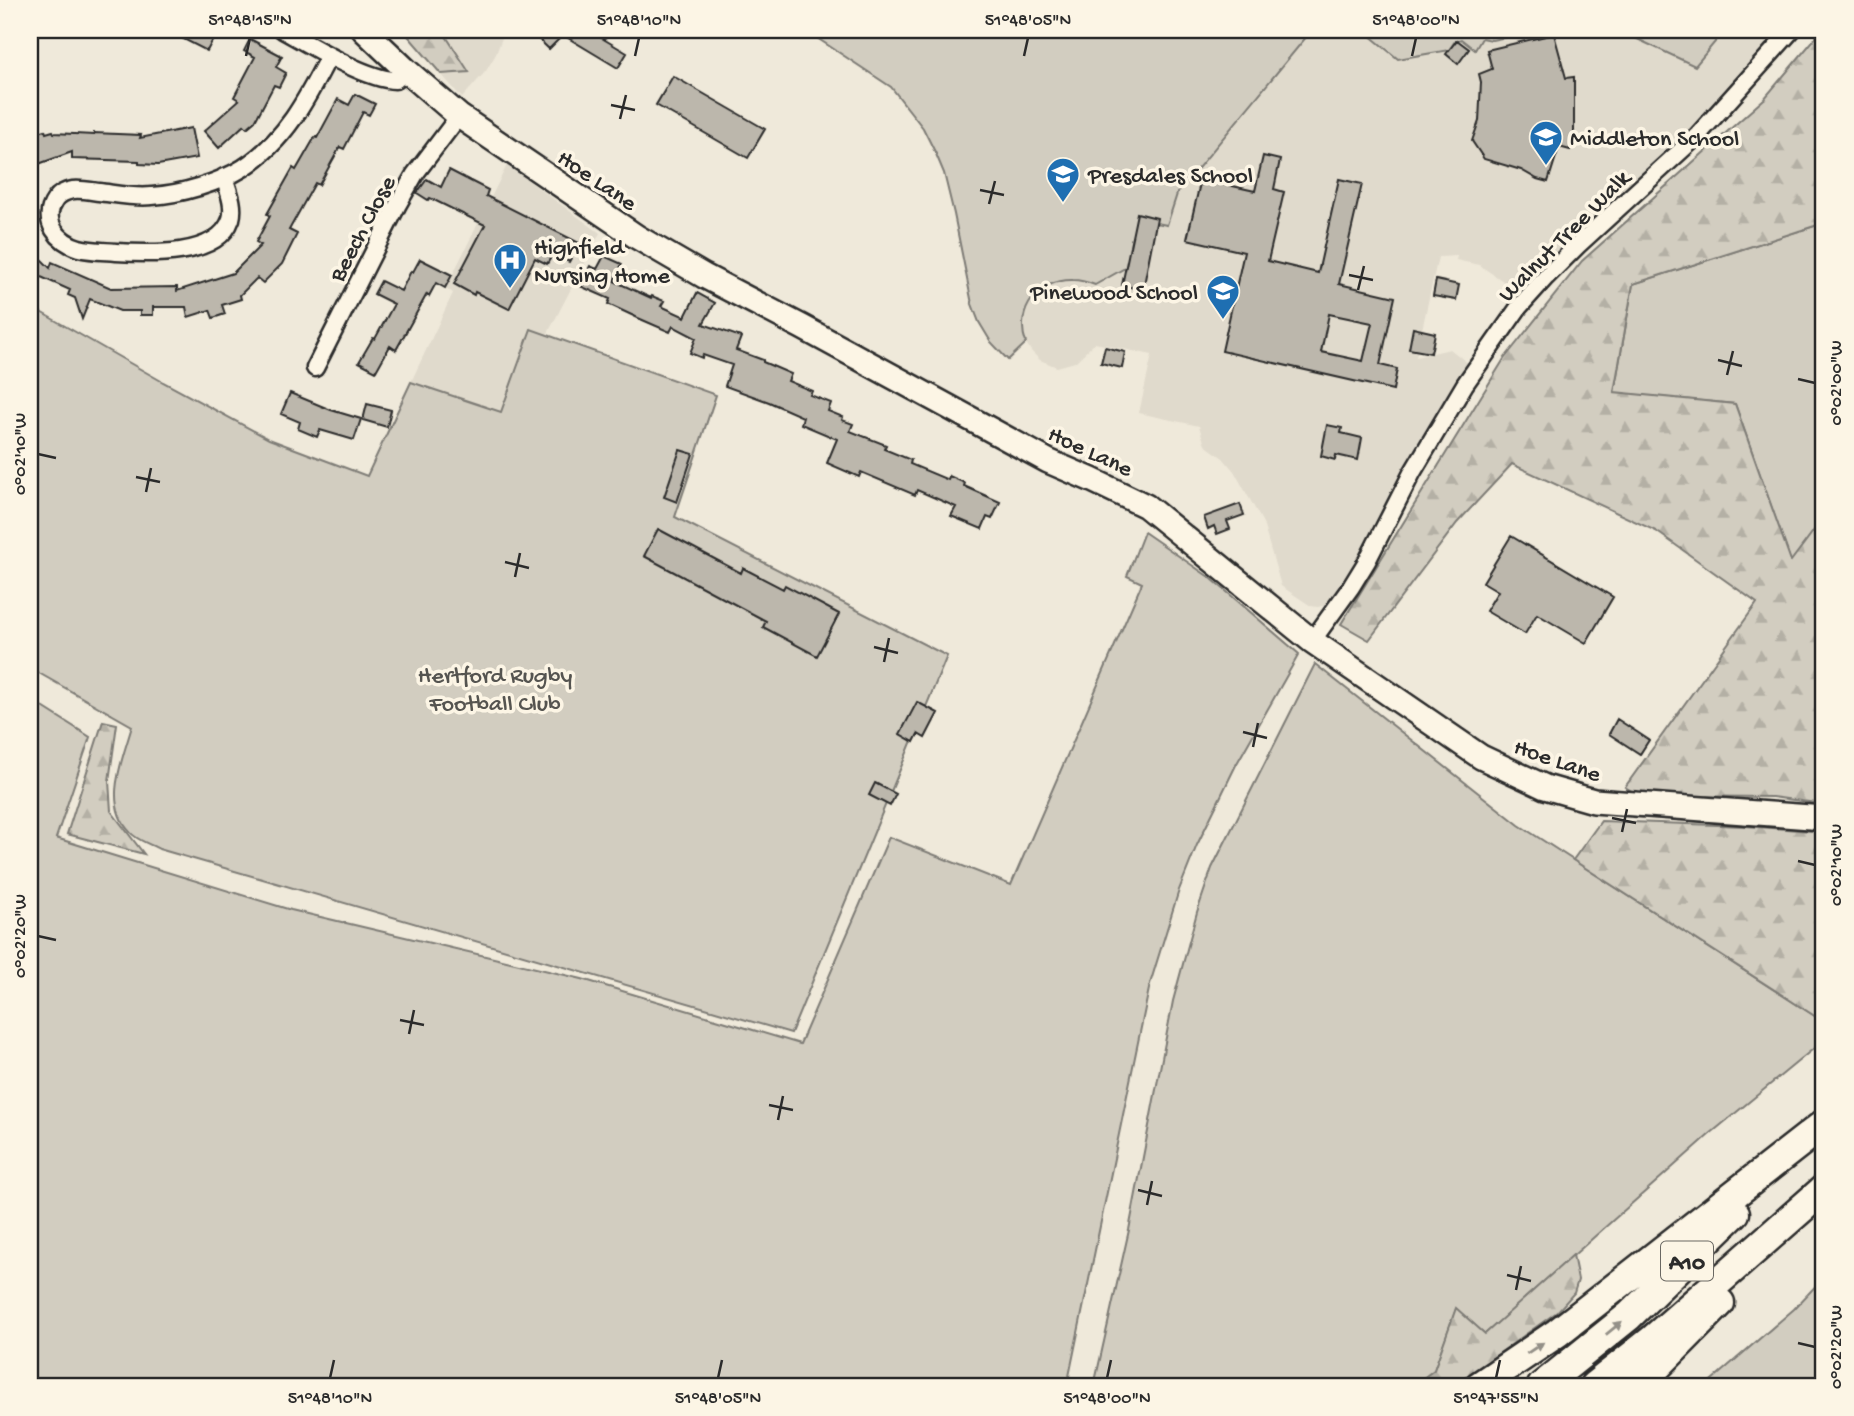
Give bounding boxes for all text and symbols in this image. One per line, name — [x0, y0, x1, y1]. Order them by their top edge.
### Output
text: 51°48'15"N — [208, 11, 292, 32]
text: 51°48'10"N — [597, 11, 681, 32]
text: 51°48'05"N — [985, 11, 1071, 32]
text: 51°48'00"N — [1372, 11, 1460, 32]
school or university icon: Middleton School — [1527, 118, 1565, 167]
place label: Middleton School — [1570, 126, 1739, 155]
street label: Hoe Lane — [551, 145, 642, 219]
school or university icon: Presdales School — [1044, 155, 1082, 204]
place label: Presdales School — [1087, 163, 1253, 192]
street label: Walnut Tree Walk — [1493, 164, 1639, 310]
street label: Beech Close — [324, 171, 404, 288]
place label: Highfield Nursing Home — [534, 235, 670, 292]
hospital icon: Highfield Nursing Home — [491, 241, 529, 290]
school or university icon: Pinewood School — [1204, 272, 1242, 321]
place label: Pinewood School — [1029, 280, 1198, 309]
text: 0°02'00"W — [1827, 340, 1848, 426]
text: 0°02'10"W — [11, 413, 32, 495]
street label: Hoe Lane — [1043, 421, 1137, 486]
park label: Hertford Rugby Football Club — [418, 663, 572, 720]
street label: Hoe Lane — [1510, 734, 1605, 791]
text: 0°02'10"W — [1827, 824, 1848, 906]
text: 0°02'20"W — [11, 894, 32, 978]
road number: A10 — [1661, 1242, 1713, 1280]
text: 0°02'20"W — [1827, 1305, 1848, 1389]
one-way arrow — [1605, 1321, 1623, 1336]
one-way arrow — [1526, 1342, 1545, 1355]
text: 51°48'10"N — [288, 1389, 372, 1410]
text: 51°48'05"N — [675, 1389, 761, 1410]
text: 51°48'00"N — [1063, 1389, 1151, 1410]
text: 51°47'55"N — [1453, 1389, 1539, 1410]

